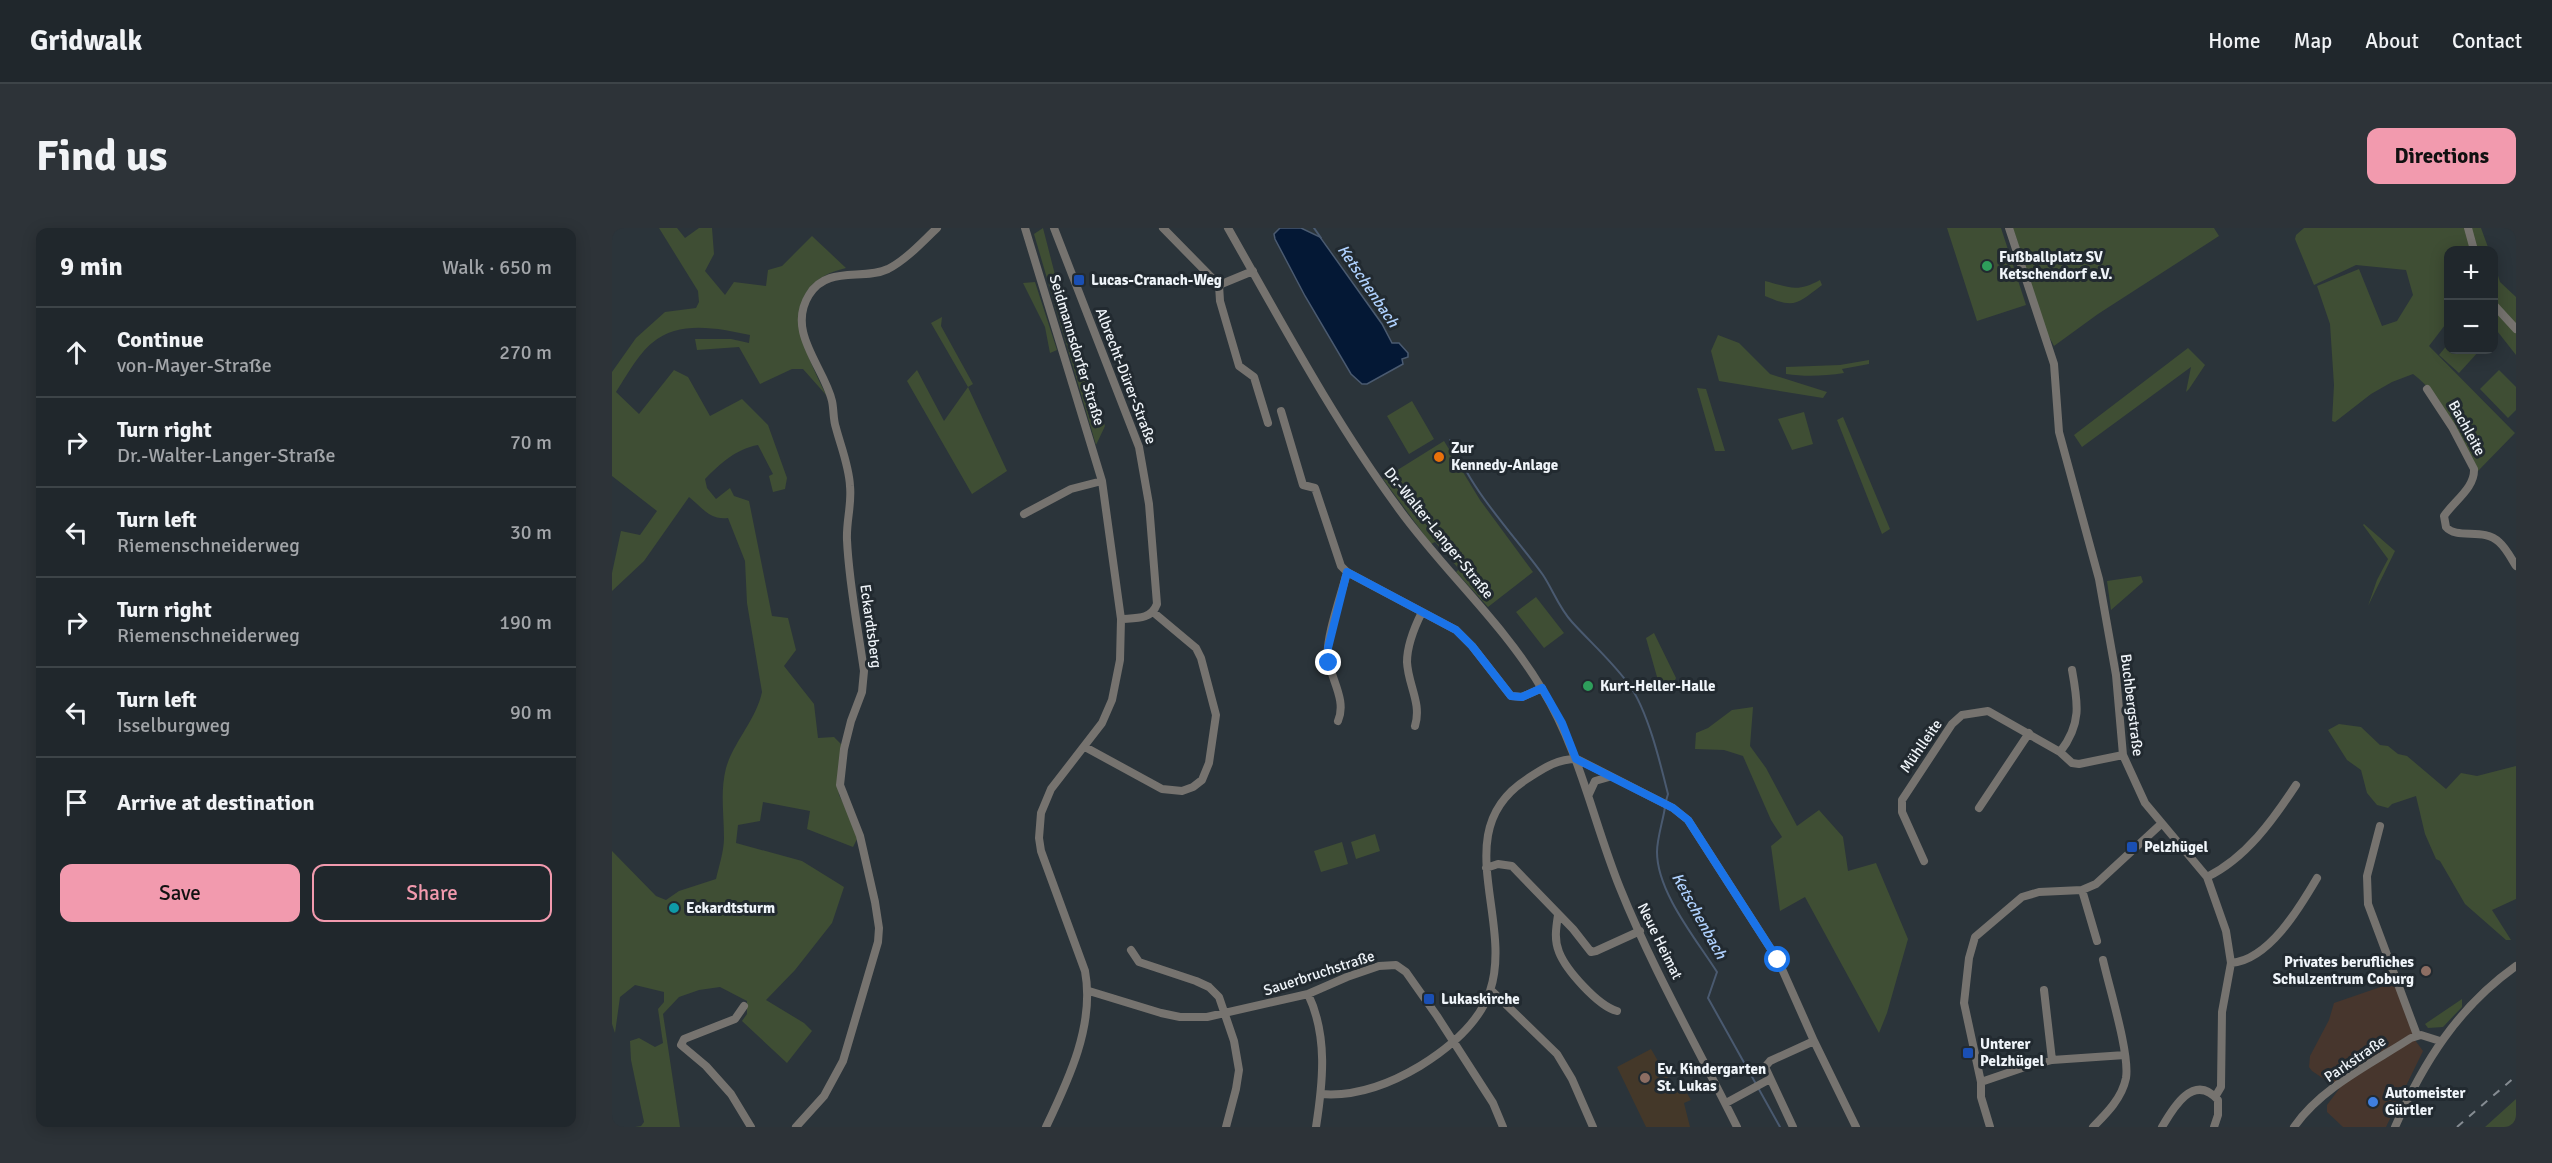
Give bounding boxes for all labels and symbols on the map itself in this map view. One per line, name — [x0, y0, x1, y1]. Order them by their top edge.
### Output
water label: Ketschenbach — [1333, 241, 1404, 332]
place label: Fußballplatz SV Ketschendorf e.V. — [1999, 248, 2113, 283]
marker: Fußballplatz SV Ketschendorf e.V. — [1980, 259, 1994, 273]
place label: Lucas-Cranach-Weg — [1091, 271, 1222, 289]
street label: Seidmannsdorfer Straße — [1045, 272, 1109, 428]
marker: Lucas-Cranach-Weg — [1072, 273, 1086, 287]
street label: Albrecht-Dürer-Straße — [1092, 305, 1160, 447]
street label: Bachleite — [2445, 397, 2489, 459]
place label: Zur Kennedy-Anlage — [1451, 439, 1558, 474]
marker: Zur Kennedy-Anlage — [1432, 450, 1446, 464]
street label: Dr.-Walter-Langer-Straße — [1380, 464, 1498, 602]
street label: Eckardtsberg — [856, 583, 886, 669]
route end — [1315, 649, 1341, 675]
street label: Buchbergstraße — [2117, 653, 2147, 757]
place label: Kurt-Heller-Halle — [1600, 677, 1716, 695]
marker: Kurt-Heller-Halle — [1581, 679, 1595, 693]
street label: Mühlleite — [1896, 716, 1946, 776]
place label: Pelzhügel — [2144, 838, 2208, 856]
marker: Pelzhügel — [2125, 840, 2139, 854]
water label: Ketschenbach — [1667, 869, 1732, 964]
place label: Eckardtsturm — [686, 899, 775, 917]
street label: Neue Heimat — [1634, 900, 1686, 982]
marker: Eckardtsturm — [667, 901, 681, 915]
route start — [1764, 946, 1790, 972]
street label: Sauerbruchstraße — [1261, 947, 1377, 999]
place label: Privates berufliches Schulzentrum Coburg — [2273, 953, 2414, 988]
marker: Privates berufliches Schulzentrum Coburg — [2419, 964, 2433, 978]
place label: Lukaskirche — [1441, 990, 1520, 1008]
marker: Lukaskirche — [1422, 992, 1436, 1006]
street label: Parkstraße — [2321, 1032, 2389, 1086]
place label: Unterer Pelzhügel — [1980, 1035, 2044, 1070]
marker: Unterer Pelzhügel — [1961, 1046, 1975, 1060]
place label: Ev. Kindergarten St. Lukas — [1657, 1060, 1766, 1095]
marker: Ev. Kindergarten St. Lukas — [1638, 1071, 1652, 1085]
place label: Automeister Gürtler — [2385, 1084, 2466, 1119]
marker: Automeister Gürtler — [2366, 1095, 2380, 1109]

